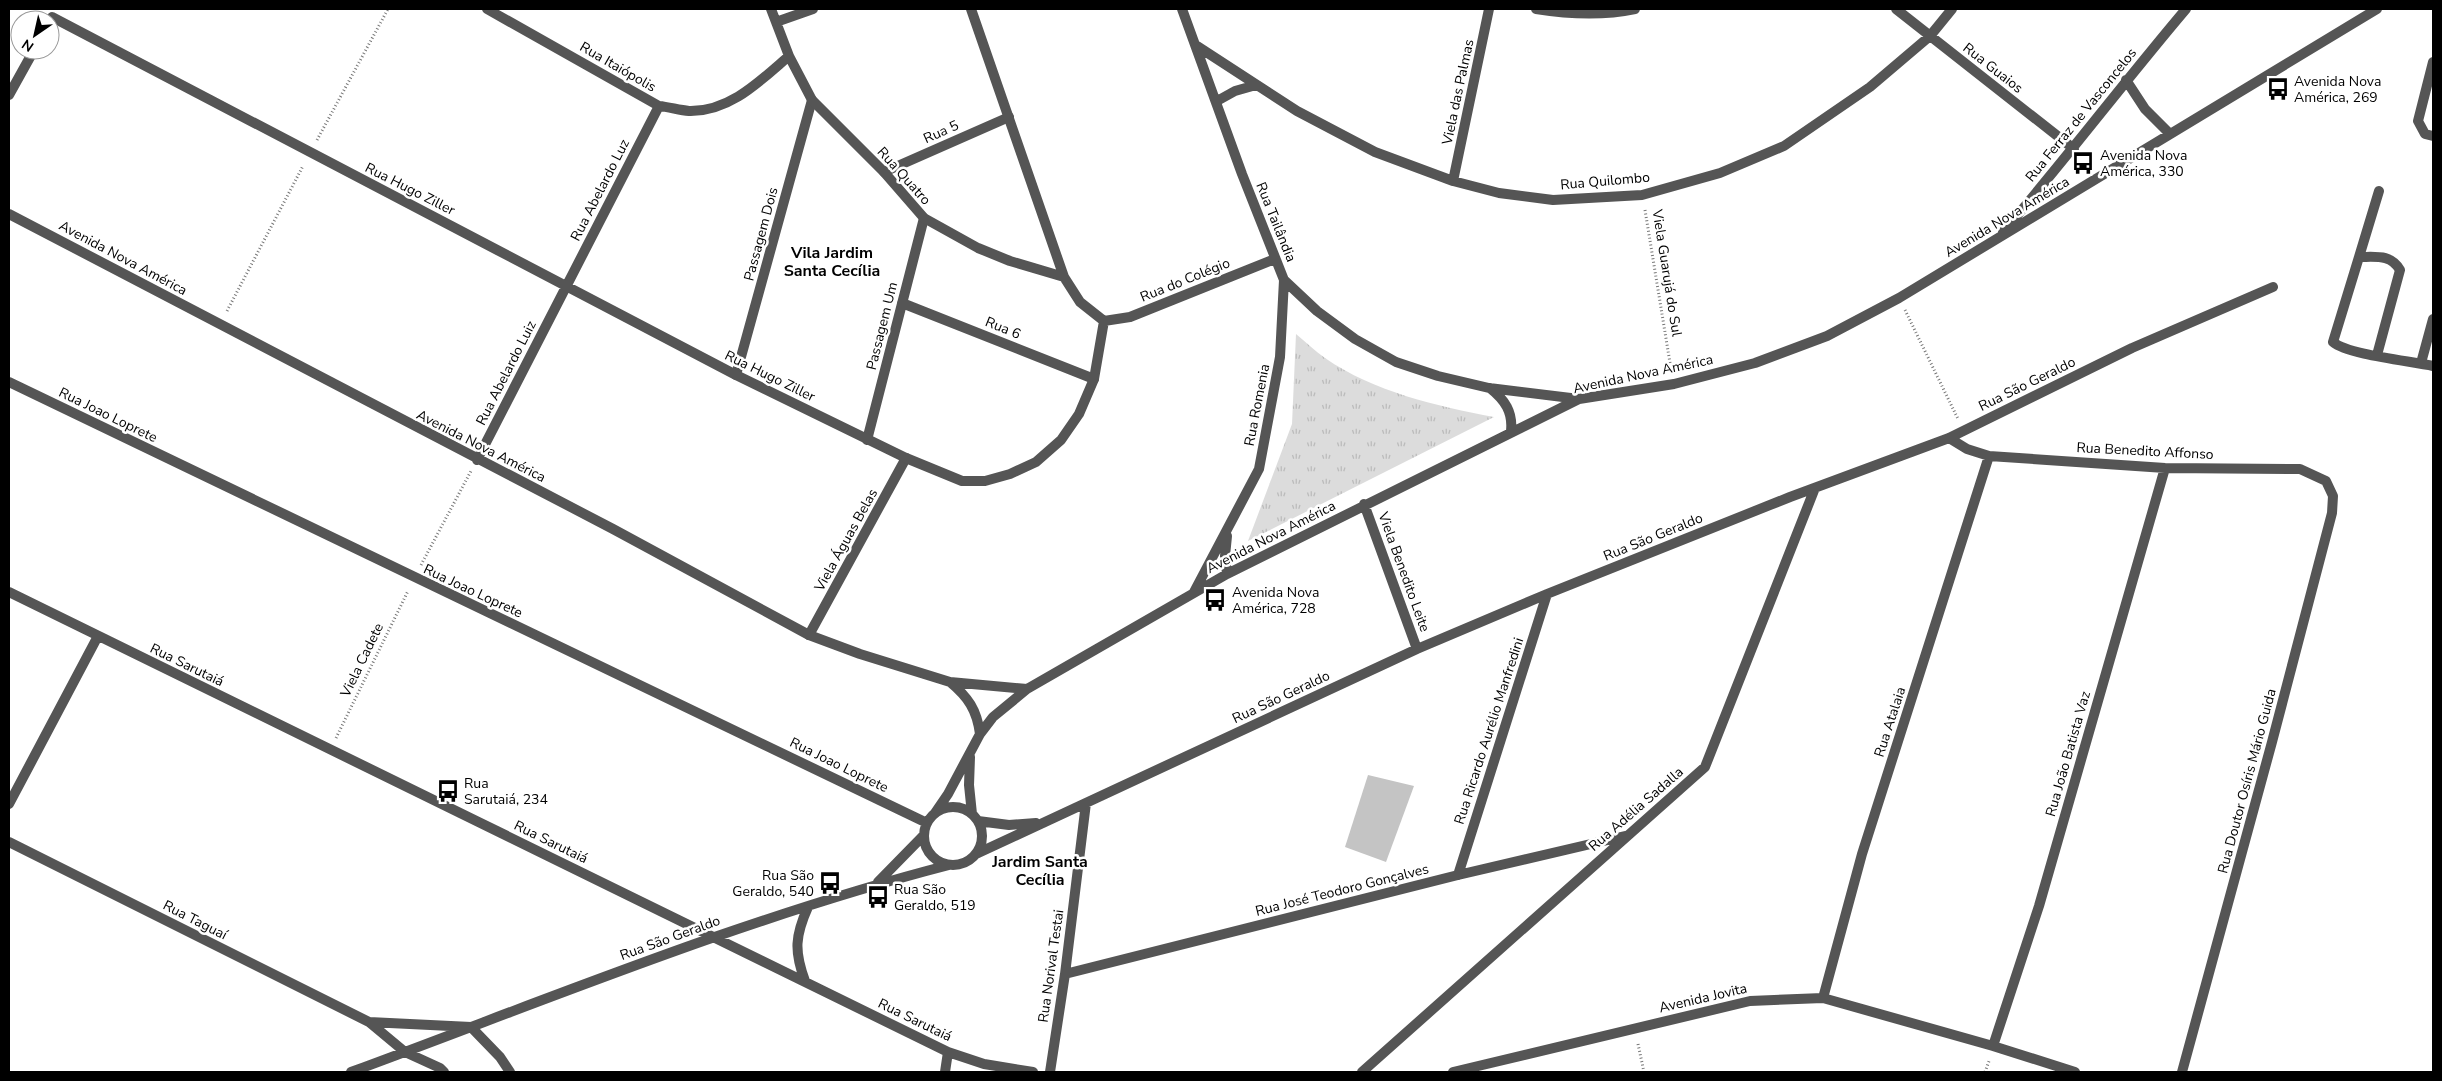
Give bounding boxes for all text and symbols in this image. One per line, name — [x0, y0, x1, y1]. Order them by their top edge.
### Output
north arrow — [10, 10, 60, 60]
text: N — [18, 35, 38, 56]
street label: Rua Itaiópolis — [576, 37, 660, 97]
street label: Viela das Palmas — [1437, 37, 1479, 148]
street label: Rua Guaios — [1959, 39, 2027, 98]
street label: Rua Ferraz de Vasconcelos — [2021, 44, 2141, 186]
place label: Avenida Nova América, 269 — [2294, 72, 2381, 107]
bus stop icon: Avenida Nova América, 269 — [2265, 76, 2291, 102]
street label: Rua 5 — [920, 116, 962, 148]
street label: Rua Abelardo Luz — [566, 135, 634, 244]
street label: Rua Quatro — [873, 143, 935, 209]
place label: Avenida Nova América, 330 — [2100, 146, 2187, 181]
bus stop icon: Avenida Nova América, 330 — [2070, 150, 2096, 176]
street label: Rua Hugo Ziller — [362, 158, 458, 220]
street label: Rua Quilombo — [1559, 168, 1651, 194]
street label: Avenida Nova América — [1941, 172, 2073, 262]
street label: Rua Tailândia — [1251, 179, 1301, 265]
street label: Passagem Dois — [739, 185, 783, 283]
street label: Viela Guarujá do Sul — [1647, 207, 1687, 339]
street label: Avenida Nova América — [56, 216, 190, 300]
district label: Vila Jardim Santa Cecília — [784, 242, 880, 282]
street label: Rua do Colégio — [1137, 253, 1233, 307]
street label: Passagem Um — [862, 280, 902, 372]
street label: Rua 6 — [982, 312, 1024, 344]
street label: Rua Abelardo Luiz — [471, 317, 541, 429]
street label: Rua Hugo Ziller — [722, 346, 818, 406]
street label: Avenida Nova América — [1571, 350, 1715, 398]
street label: Rua São Geraldo — [1975, 352, 2079, 416]
street label: Rua Romenia — [1240, 362, 1274, 448]
street label: Rua Joao Loprete — [56, 383, 160, 447]
street label: Avenida Nova América — [413, 405, 549, 487]
street label: Rua Benedito Affonso — [2076, 438, 2214, 464]
street label: Viela Águas Belas — [809, 485, 882, 596]
street label: Avenida Nova América — [1203, 496, 1339, 578]
street label: Rua São Geraldo — [1600, 508, 1706, 566]
street label: Viela Benedito Leite — [1373, 509, 1434, 634]
street label: Rua Joao Loprete — [420, 560, 526, 622]
place label: Avenida Nova América, 728 — [1232, 583, 1319, 618]
bus stop icon: Avenida Nova América, 728 — [1202, 587, 1228, 613]
street label: Viela Cadete — [335, 620, 388, 701]
street label: Rua Ricardo Aurélio Manfredini — [1450, 635, 1528, 827]
street label: Rua Sarutaiá — [147, 639, 227, 691]
street label: Rua São Geraldo — [1229, 666, 1333, 728]
street label: Rua Atalaia — [1870, 684, 1910, 760]
street label: Rua Doutor Osíris Mário Guida — [2213, 686, 2281, 876]
street label: Rua João Batista Vaz — [2041, 689, 2095, 819]
street label: Rua Joao Loprete — [787, 733, 891, 797]
street label: Rua Adélia Sadalla — [1585, 763, 1687, 855]
place label: Rua Sarutaiá, 234 — [464, 774, 548, 809]
bus stop icon: Rua Sarutaiá, 234 — [435, 778, 461, 804]
street label: Rua Sarutaiá — [511, 816, 591, 868]
district label: Jardim Santa Cecília — [991, 851, 1088, 891]
street label: Rua José Teodoro Gonçalves — [1253, 859, 1431, 921]
place label: Rua São Geraldo, 540 — [732, 866, 814, 901]
bus stop icon: Rua São Geraldo, 540 — [817, 870, 843, 896]
place label: Rua São Geraldo, 519 — [894, 880, 976, 915]
bus stop icon: Rua São Geraldo, 519 — [865, 884, 891, 910]
street label: Rua Taguaí — [160, 896, 231, 945]
street label: Rua Norival Testai — [1034, 908, 1068, 1024]
street label: Rua São Geraldo — [617, 911, 723, 965]
street label: Avenida Jovita — [1657, 979, 1749, 1017]
street label: Rua Sarutaiá — [875, 994, 955, 1046]

